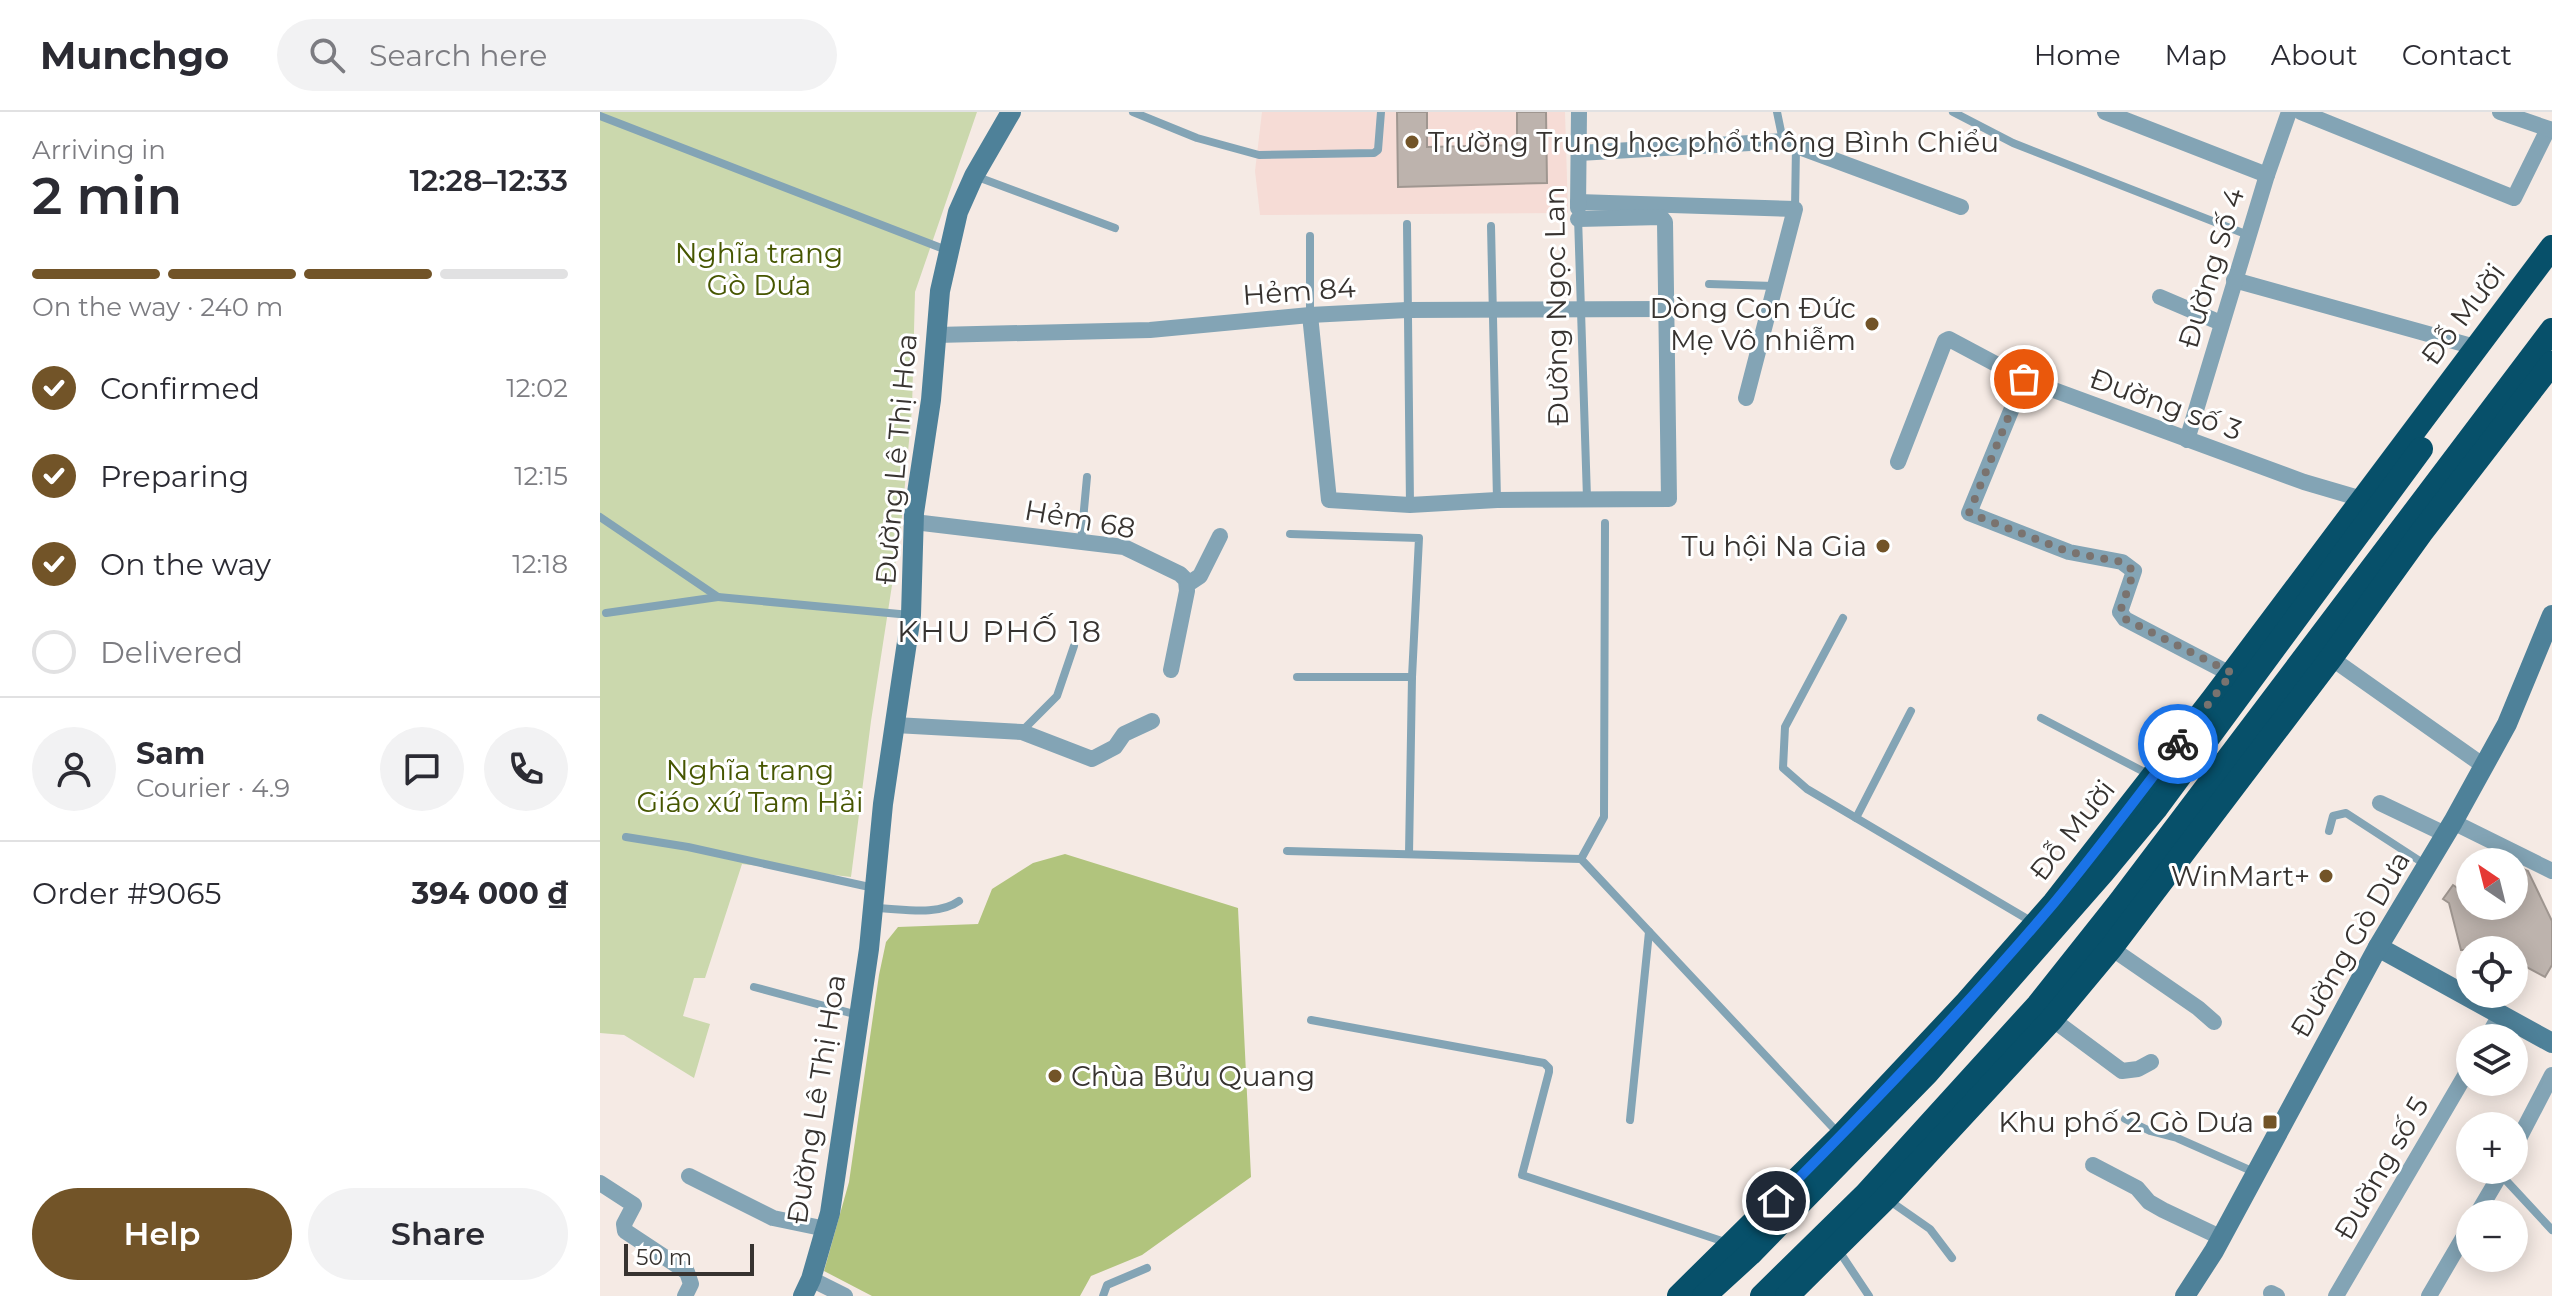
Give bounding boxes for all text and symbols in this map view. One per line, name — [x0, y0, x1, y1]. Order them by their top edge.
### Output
search box — [277, 19, 837, 91]
text: Munchgo — [40, 32, 229, 79]
icon: search — [305, 33, 349, 77]
text: Search here — [369, 37, 547, 74]
text: Home — [2034, 38, 2121, 72]
text: Map — [2165, 38, 2227, 72]
text: About — [2271, 38, 2358, 72]
text: Contact — [2402, 38, 2512, 72]
place label: Trường Trung học phổ thông Bình Chiểu — [1428, 125, 1999, 159]
marker: Trường Trung học phổ thông Bình Chiểu — [1403, 133, 1421, 151]
text: Arriving in — [32, 134, 166, 166]
text: 12:28–12:33 — [409, 162, 568, 199]
text: 2 min — [32, 164, 182, 227]
street label: Đường Số 4 — [2171, 184, 2252, 352]
street label: Đường Ngọc Lan — [1537, 186, 1575, 426]
park label: Nghĩa trang Gò Dưa — [675, 236, 843, 302]
street label: Đỗ Mười — [2414, 256, 2512, 372]
street label: Hẻm 84 — [1241, 270, 1357, 312]
text: On the way · 240 m — [32, 291, 283, 323]
place label: Dòng Con Đức Mẹ Vô nhiễm — [1649, 291, 1856, 357]
marker: Dòng Con Đức Mẹ Vô nhiễm — [1863, 315, 1881, 333]
street label: Đường Lê Thị Hoa — [868, 332, 924, 586]
pin — [1990, 345, 2058, 413]
icon: bag — [2002, 357, 2046, 401]
street label: Đường số 3 — [2085, 361, 2247, 447]
icon: check — [32, 366, 76, 410]
text: Confirmed — [100, 370, 260, 407]
text: 12:02 — [506, 372, 568, 404]
icon: check — [32, 454, 76, 498]
text: Preparing — [100, 458, 249, 495]
text: 12:15 — [514, 460, 568, 492]
street label: Hẻm 68 — [1022, 493, 1138, 545]
place label: Tu hội Na Gia — [1681, 529, 1867, 563]
marker: Tu hội Na Gia — [1874, 537, 1892, 555]
icon: check — [32, 542, 76, 586]
text: On the way — [100, 546, 271, 583]
text: 12:18 — [512, 548, 568, 580]
district label: KHU PHỐ 18 — [897, 613, 1103, 650]
text: Delivered — [100, 634, 243, 671]
courier — [2138, 704, 2218, 784]
icon: bike — [2156, 722, 2200, 766]
button: person — [32, 727, 116, 811]
button: chat — [380, 727, 464, 811]
button: phone — [484, 727, 568, 811]
text: Sam — [136, 735, 205, 772]
park label: Nghĩa trang Giáo xứ Tam Hải — [636, 753, 864, 819]
text: Courier · 4.9 — [136, 772, 290, 804]
street label: Đỗ Mười — [2022, 773, 2122, 887]
street label: Đường Gò Dưa — [2283, 845, 2417, 1043]
north arrow — [2456, 848, 2528, 920]
map controls — [2456, 848, 2528, 1272]
place label: WinMart+ — [2171, 859, 2310, 893]
marker: WinMart+ — [2317, 867, 2335, 885]
text: Order #9065 — [32, 875, 221, 912]
text: 394 000 ₫ — [412, 875, 568, 912]
button: locate — [2456, 936, 2528, 1008]
street label: Đường Lê Thị Hoa — [780, 972, 852, 1226]
button: layers — [2456, 1024, 2528, 1096]
place label: Chùa Bửu Quang — [1071, 1059, 1315, 1093]
marker: Chùa Bửu Quang — [1046, 1067, 1064, 1085]
street label: Đường số 5 — [2327, 1091, 2435, 1245]
place label: Khu phố 2 Gò Dưa — [1998, 1105, 2254, 1139]
button: + — [2456, 1112, 2528, 1184]
marker: Khu phố 2 Gò Dưa — [2261, 1113, 2279, 1131]
pin — [1742, 1167, 1810, 1235]
icon: home — [1754, 1179, 1798, 1223]
button: Help — [32, 1188, 292, 1280]
button: Share — [308, 1188, 568, 1280]
button: − — [2456, 1200, 2528, 1272]
scale bar — [624, 1240, 754, 1276]
text: 50 m — [636, 1244, 692, 1271]

